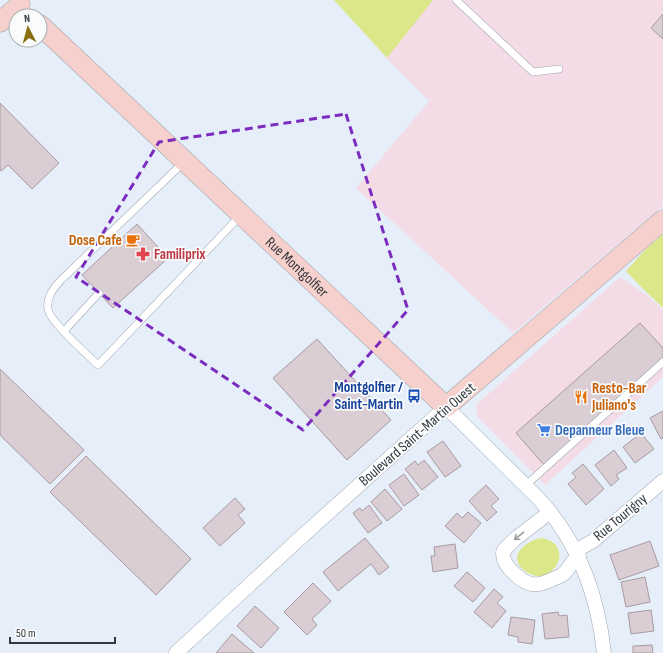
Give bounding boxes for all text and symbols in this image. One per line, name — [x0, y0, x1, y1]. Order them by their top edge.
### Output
north arrow — [8, 8, 48, 48]
text: N — [23, 12, 31, 25]
place label: Dose Cafe — [69, 231, 122, 250]
cafe icon: Dose Cafe — [125, 232, 141, 248]
street label: Rue Montgolfier — [261, 233, 333, 302]
place label: Familiprix — [154, 245, 206, 264]
pharmacy icon: Familiprix — [135, 246, 151, 262]
place label: Montgolfier / Saint-Martin — [334, 378, 403, 414]
street label: Boulevard Saint-Martin Ouest — [355, 378, 480, 490]
place label: Resto-Bar Juliano's — [591, 379, 647, 415]
bus stop icon: Montgolfier / Saint-Martin — [406, 388, 422, 404]
restaurant icon: Resto-Bar Juliano's — [573, 389, 589, 405]
place label: Depanneur Bleue — [555, 421, 645, 440]
supermarket icon: Depanneur Bleue — [536, 422, 552, 438]
street label: Rue Tourigny — [590, 489, 651, 545]
one-way arrow — [514, 531, 525, 540]
scale bar — [10, 619, 115, 645]
text: 50 m — [16, 626, 36, 641]

